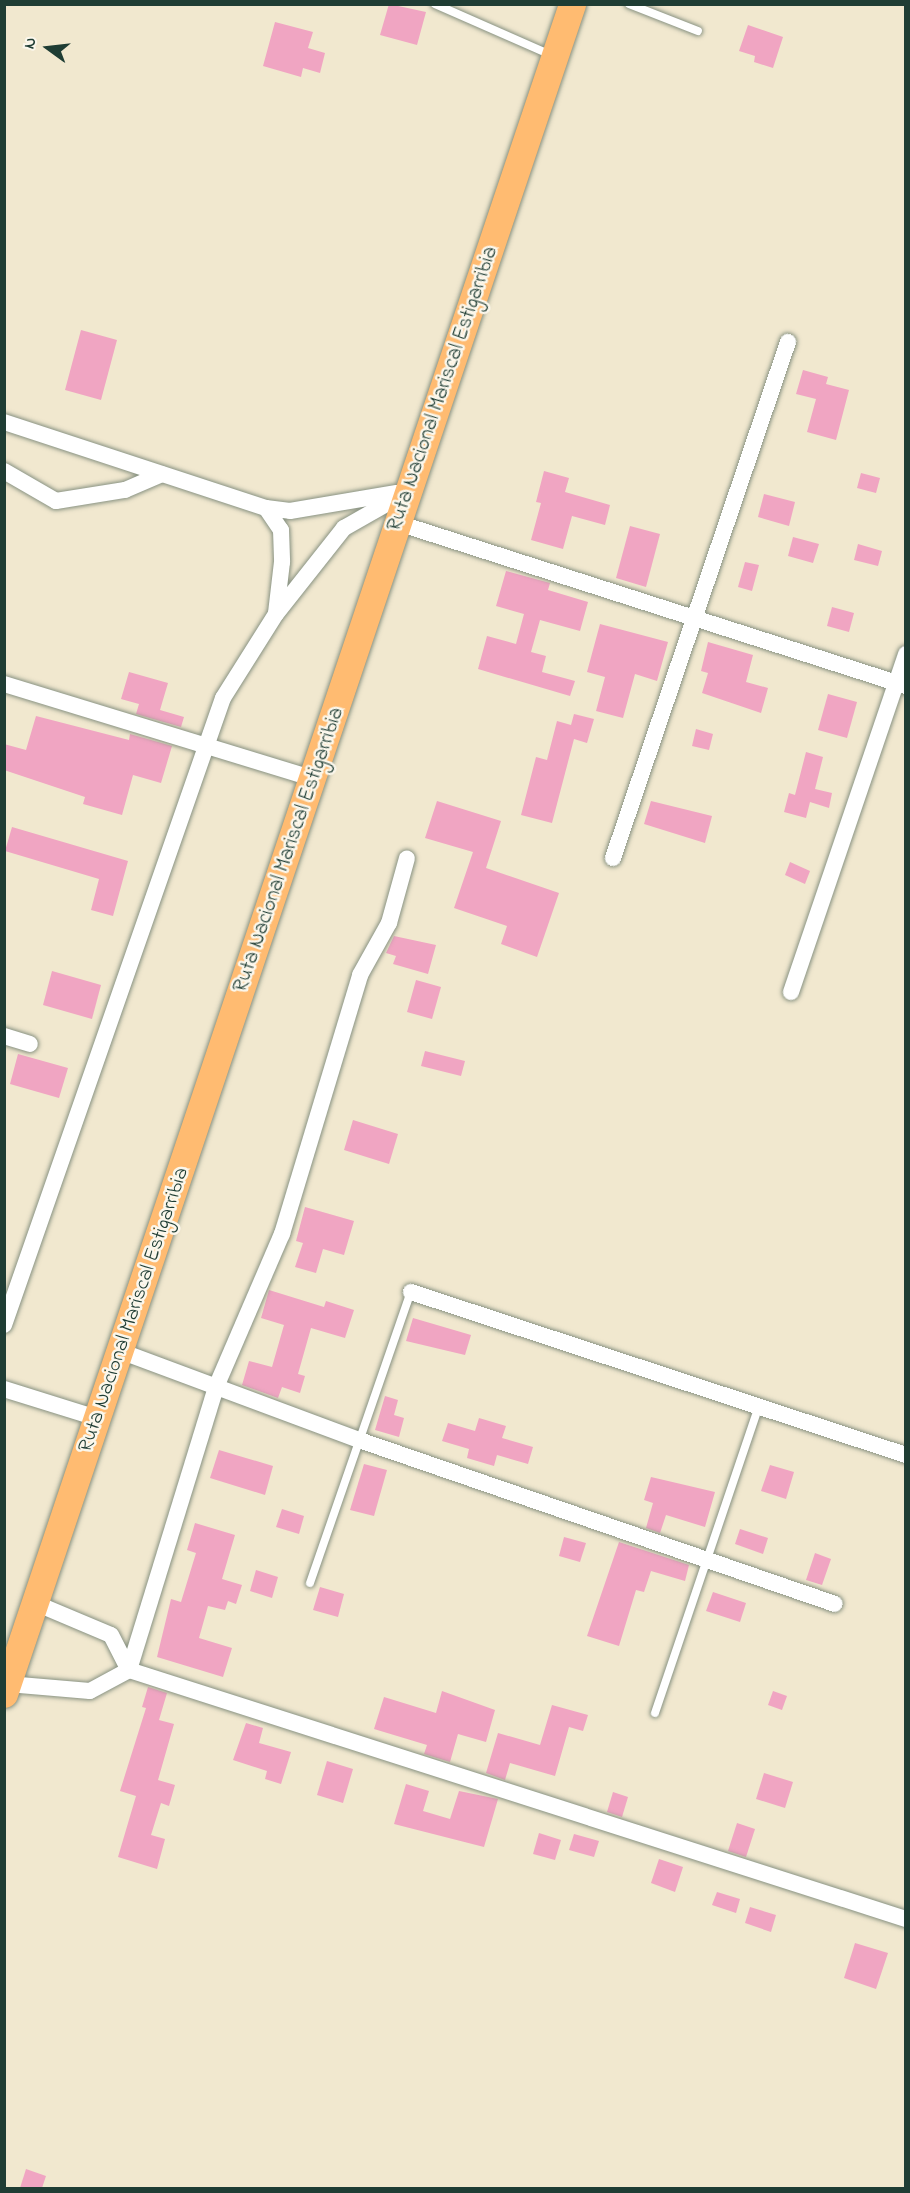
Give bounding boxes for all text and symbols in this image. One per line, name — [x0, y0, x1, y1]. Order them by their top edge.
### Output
north arrow — [18, 18, 78, 78]
text: N — [18, 35, 44, 52]
street label: Ruta Nacional Mariscal Estigarribia — [382, 243, 504, 535]
street label: Ruta Nacional Mariscal Estigarribia — [228, 704, 350, 996]
street label: Ruta Nacional Mariscal Estigarribia — [73, 1164, 195, 1456]

